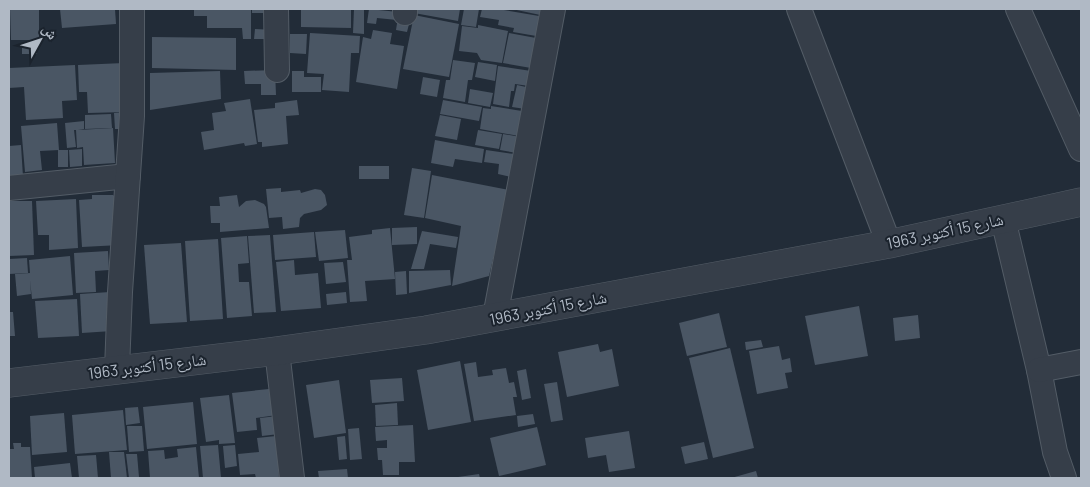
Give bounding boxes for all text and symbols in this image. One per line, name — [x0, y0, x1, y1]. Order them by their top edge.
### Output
north arrow — [15, 15, 65, 65]
text: ش — [38, 20, 62, 43]
street label: شارع 15 أكتوبر 1963 — [885, 209, 1005, 254]
street label: شارع 15 أكتوبر 1963 — [488, 287, 608, 330]
street label: شارع 15 أكتوبر 1963 — [87, 349, 207, 384]

